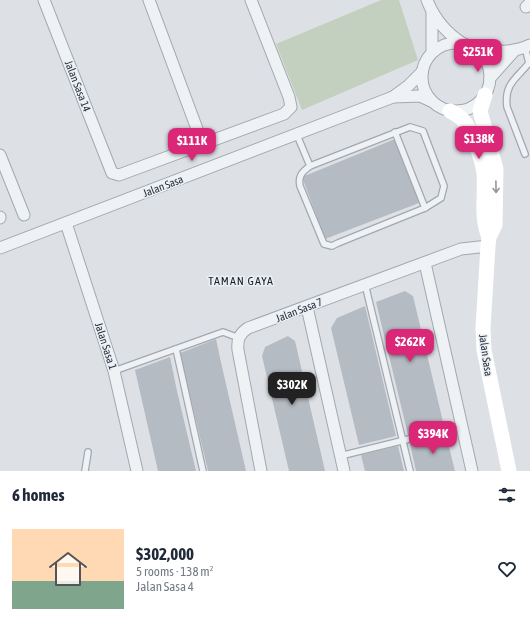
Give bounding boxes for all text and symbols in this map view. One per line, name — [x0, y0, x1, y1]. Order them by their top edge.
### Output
pin: $251K — [450, 39, 506, 73]
text: $251K — [463, 44, 493, 59]
street label: Jalan Sasa 14 — [63, 59, 93, 113]
pin: $138K — [451, 126, 507, 160]
pin: $111K — [164, 128, 220, 162]
text: $138K — [464, 131, 494, 146]
text: $111K — [177, 133, 207, 148]
street label: Jalan Sasa — [141, 173, 185, 199]
one-way arrow — [493, 180, 500, 193]
district label: TAMAN GAYA — [208, 274, 274, 288]
street label: Jalan Sasa 7 — [274, 296, 324, 324]
street label: Jalan Sasa 1 — [93, 321, 119, 371]
pin: $262K — [382, 329, 438, 363]
street label: Jalan Sasa — [477, 333, 495, 377]
text: $262K — [395, 334, 425, 349]
pin: $302K — [264, 372, 320, 406]
text: $302K — [277, 377, 307, 392]
pin: $394K — [405, 421, 461, 455]
text: $394K — [418, 426, 448, 441]
icon: filters — [496, 484, 518, 506]
text: 6 homes — [12, 485, 65, 505]
text: $302,000 — [136, 544, 194, 564]
icon: home — [44, 545, 92, 593]
icon: heart — [496, 558, 518, 580]
text: 5 rooms · 138 m² — [136, 564, 213, 579]
text: Jalan Sasa 4 — [136, 579, 194, 594]

